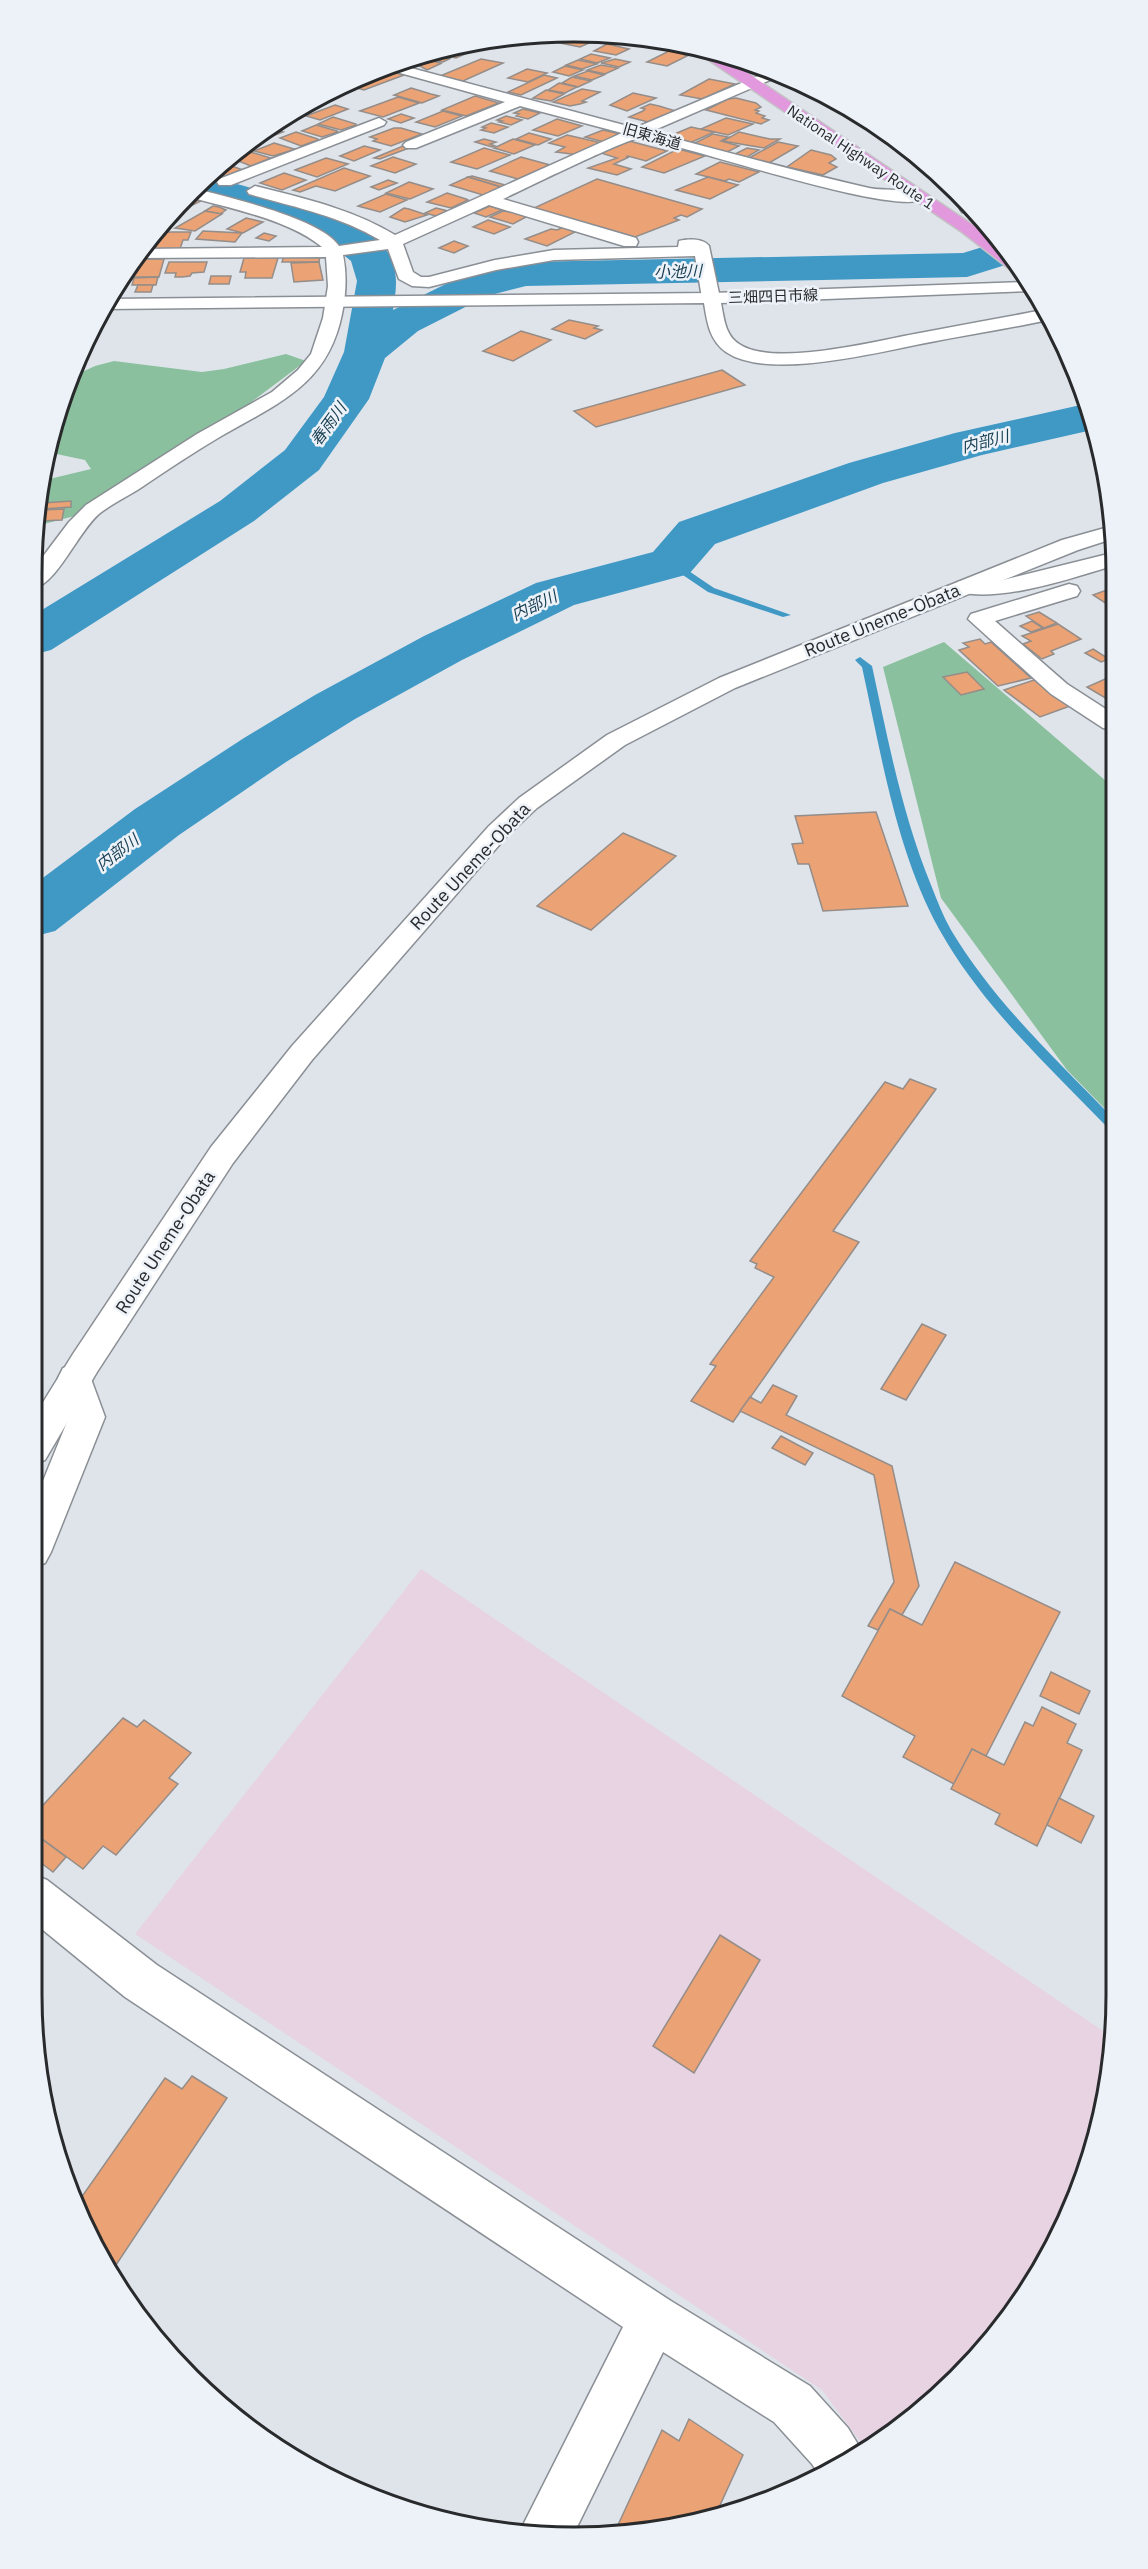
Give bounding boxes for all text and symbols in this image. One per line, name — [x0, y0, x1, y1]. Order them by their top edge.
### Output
street label: National Highway Route 1 — [784, 101, 938, 213]
street label: 旧東海道 — [621, 119, 683, 153]
water label: 小池川 — [654, 261, 704, 281]
street label: 三畑四日市線 — [728, 285, 818, 307]
water label: 春雨川 — [306, 397, 351, 449]
water label: 内部川 — [959, 425, 1013, 457]
street label: Route Uneme-Obata — [801, 578, 964, 662]
water label: 内部川 — [508, 585, 562, 624]
street label: Route Uneme-Obata — [405, 797, 535, 935]
water label: 内部川 — [92, 828, 144, 874]
street label: Route Uneme-Obata — [110, 1166, 220, 1318]

